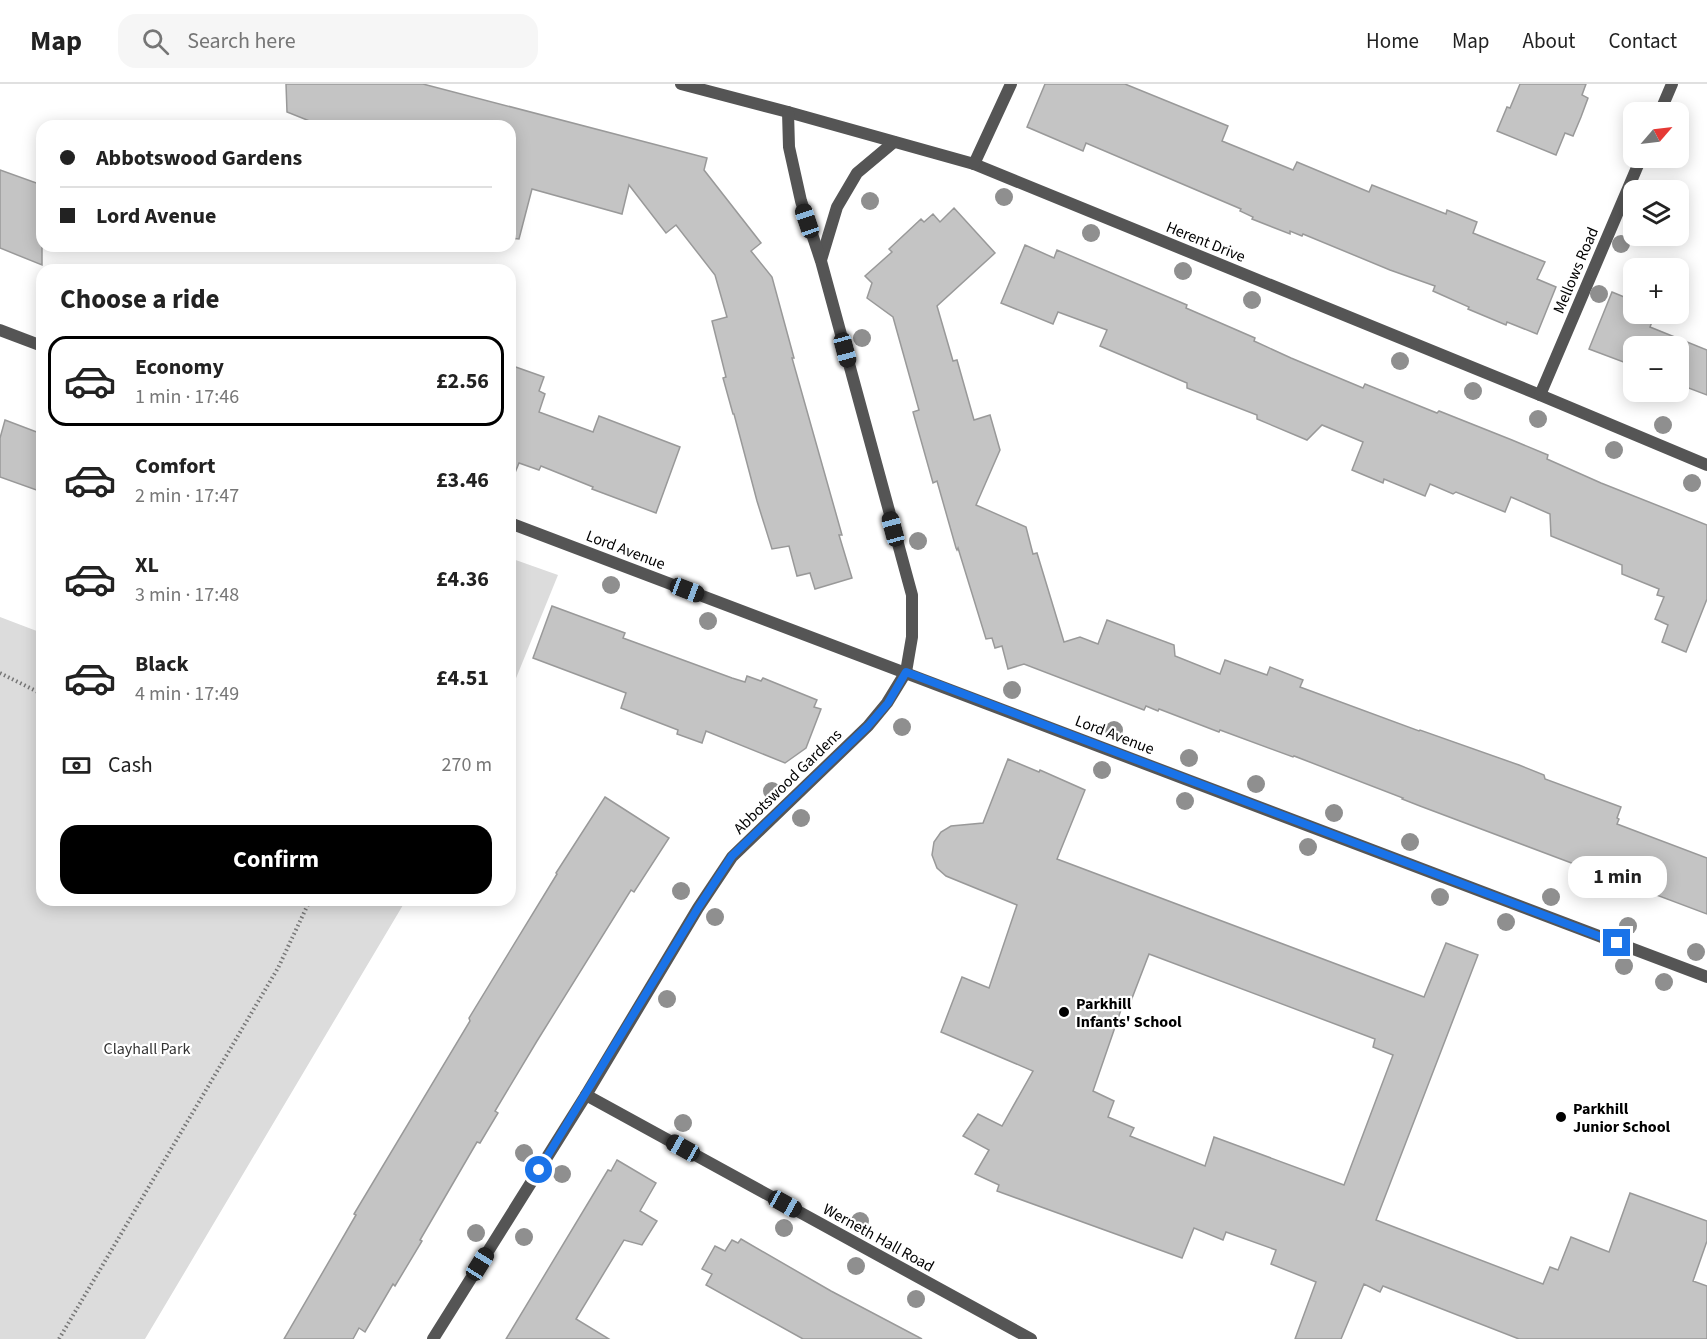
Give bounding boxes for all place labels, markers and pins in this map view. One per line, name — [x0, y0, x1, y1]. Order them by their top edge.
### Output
place label: Parkhill Infants' School — [1076, 993, 1182, 1033]
marker: Parkhill Infants' School — [1057, 1005, 1071, 1019]
place label: Parkhill Junior School — [1573, 1098, 1671, 1138]
marker: Parkhill Junior School — [1554, 1110, 1568, 1124]

